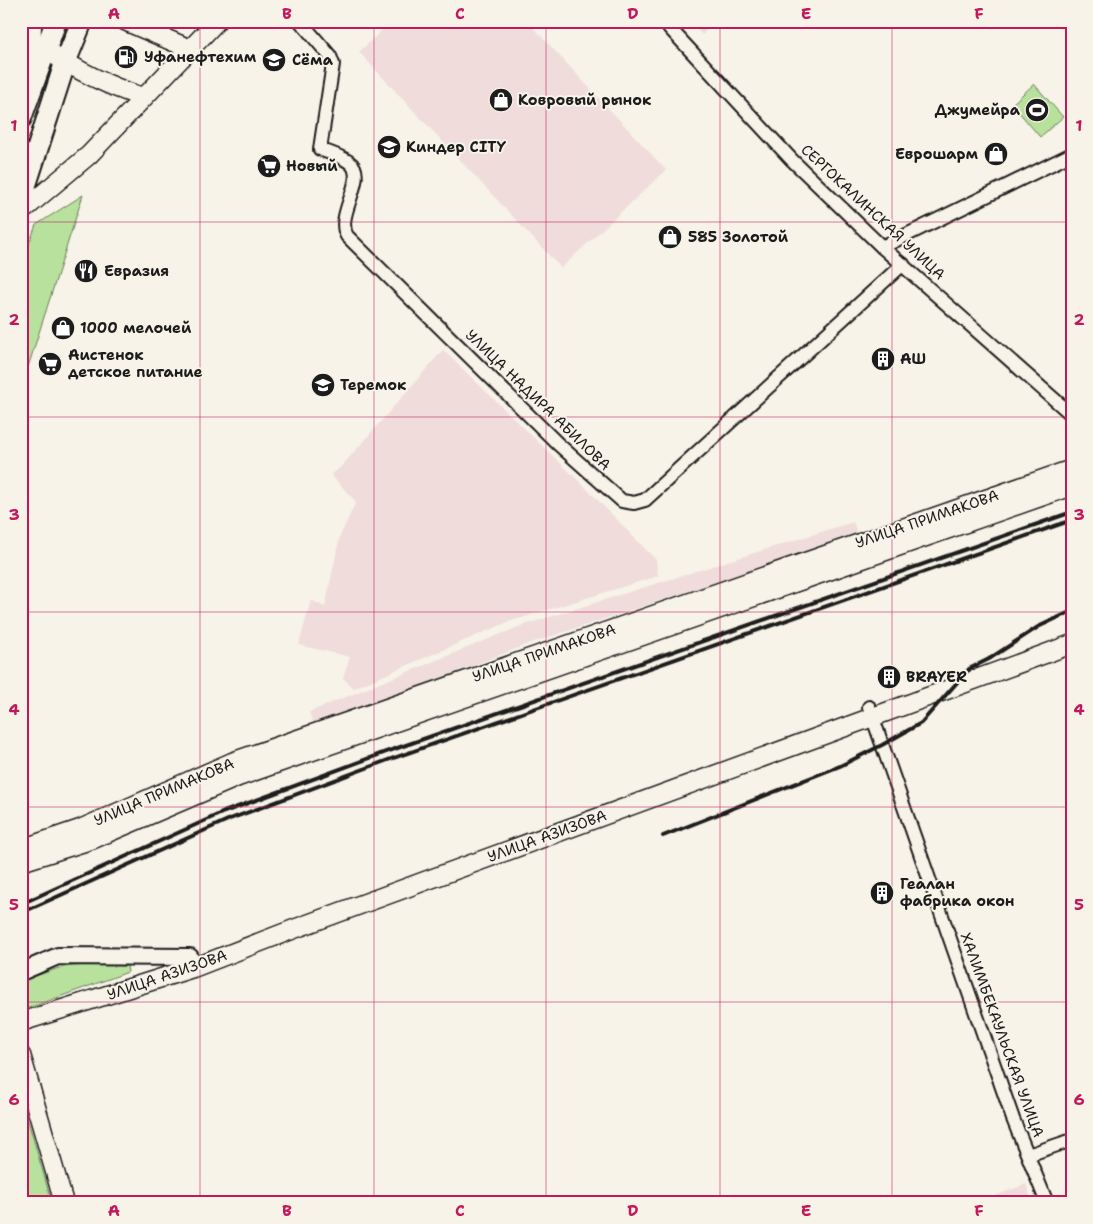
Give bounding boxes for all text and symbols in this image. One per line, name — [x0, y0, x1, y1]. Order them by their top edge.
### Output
text: A — [108, 3, 120, 24]
text: B — [282, 3, 292, 24]
text: C — [455, 3, 465, 24]
text: D — [627, 3, 639, 24]
text: E — [801, 3, 811, 24]
text: F — [974, 3, 984, 24]
fuel station icon: Уфанефтехим — [113, 44, 139, 70]
place label: Уфанефтехим — [144, 47, 257, 67]
school or university icon: Сёма — [261, 47, 287, 73]
place label: Сёма — [292, 50, 334, 70]
shop icon: Ковровый рынок — [488, 87, 514, 113]
place label: Ковровый рынок — [518, 90, 652, 110]
sports icon: Джумейра — [1024, 97, 1050, 123]
place label: Джумейра — [935, 100, 1021, 120]
text: 1 — [10, 115, 18, 136]
text: 1 — [1075, 115, 1083, 136]
school or university icon: Киндер CITY — [376, 134, 402, 160]
place label: Киндер CITY — [406, 137, 507, 157]
street label: СЕРГОКАЛИНСКАЯ УЛИЦА — [797, 140, 950, 284]
shop icon: Еврошарм — [983, 141, 1009, 167]
place label: Еврошарм — [895, 144, 979, 164]
supermarket icon: Новый — [256, 153, 282, 179]
place label: Новый — [286, 156, 338, 176]
shop icon: 585 Золотой — [657, 224, 683, 250]
place label: 585 Золотой — [688, 227, 789, 247]
restaurant icon: Евразия — [73, 258, 99, 284]
place label: Евразия — [104, 261, 169, 281]
text: 2 — [8, 309, 20, 330]
text: 2 — [1073, 309, 1085, 330]
shop icon: 1000 мелочей — [50, 315, 76, 341]
place label: 1000 мелочей — [80, 318, 192, 338]
street label: УЛИЦА НАДИРА АБИЛОВА — [461, 325, 615, 475]
place label: Аистенок детское питание — [68, 345, 203, 382]
building icon: АШ — [870, 346, 896, 372]
place label: АШ — [900, 349, 926, 369]
supermarket icon: Аистенок детское питание — [37, 351, 63, 377]
school or university icon: Теремок — [310, 372, 336, 398]
place label: Теремок — [340, 375, 407, 395]
street label: УЛИЦА ПРИМАКОВА — [853, 485, 1001, 553]
text: 3 — [8, 504, 20, 525]
text: 3 — [1073, 504, 1085, 525]
street label: УЛИЦА ПРИМАКОВА — [470, 619, 618, 687]
building icon: BRAYER — [876, 664, 902, 690]
place label: BRAYER — [906, 667, 967, 687]
text: 4 — [8, 699, 20, 720]
text: 4 — [1073, 699, 1085, 720]
street label: УЛИЦА ПРИМАКОВА — [91, 753, 237, 831]
street label: УЛИЦА АЗИЗОВА — [485, 805, 610, 867]
place label: Геалан фабрика окон — [900, 874, 1015, 911]
building icon: Геалан фабрика окон — [869, 880, 895, 906]
text: 5 — [9, 894, 19, 915]
text: 5 — [1074, 894, 1084, 915]
street label: ХАЛИМБЕКАУЛЬСКАЯ УЛИЦА — [956, 930, 1048, 1140]
street label: УЛИЦА АЗИЗОВА — [104, 945, 230, 1005]
text: 6 — [8, 1089, 20, 1110]
text: 6 — [1073, 1089, 1085, 1110]
text: A — [108, 1200, 120, 1221]
text: B — [282, 1200, 292, 1221]
text: C — [455, 1200, 465, 1221]
text: D — [627, 1200, 639, 1221]
text: E — [801, 1200, 811, 1221]
text: F — [974, 1200, 984, 1221]

